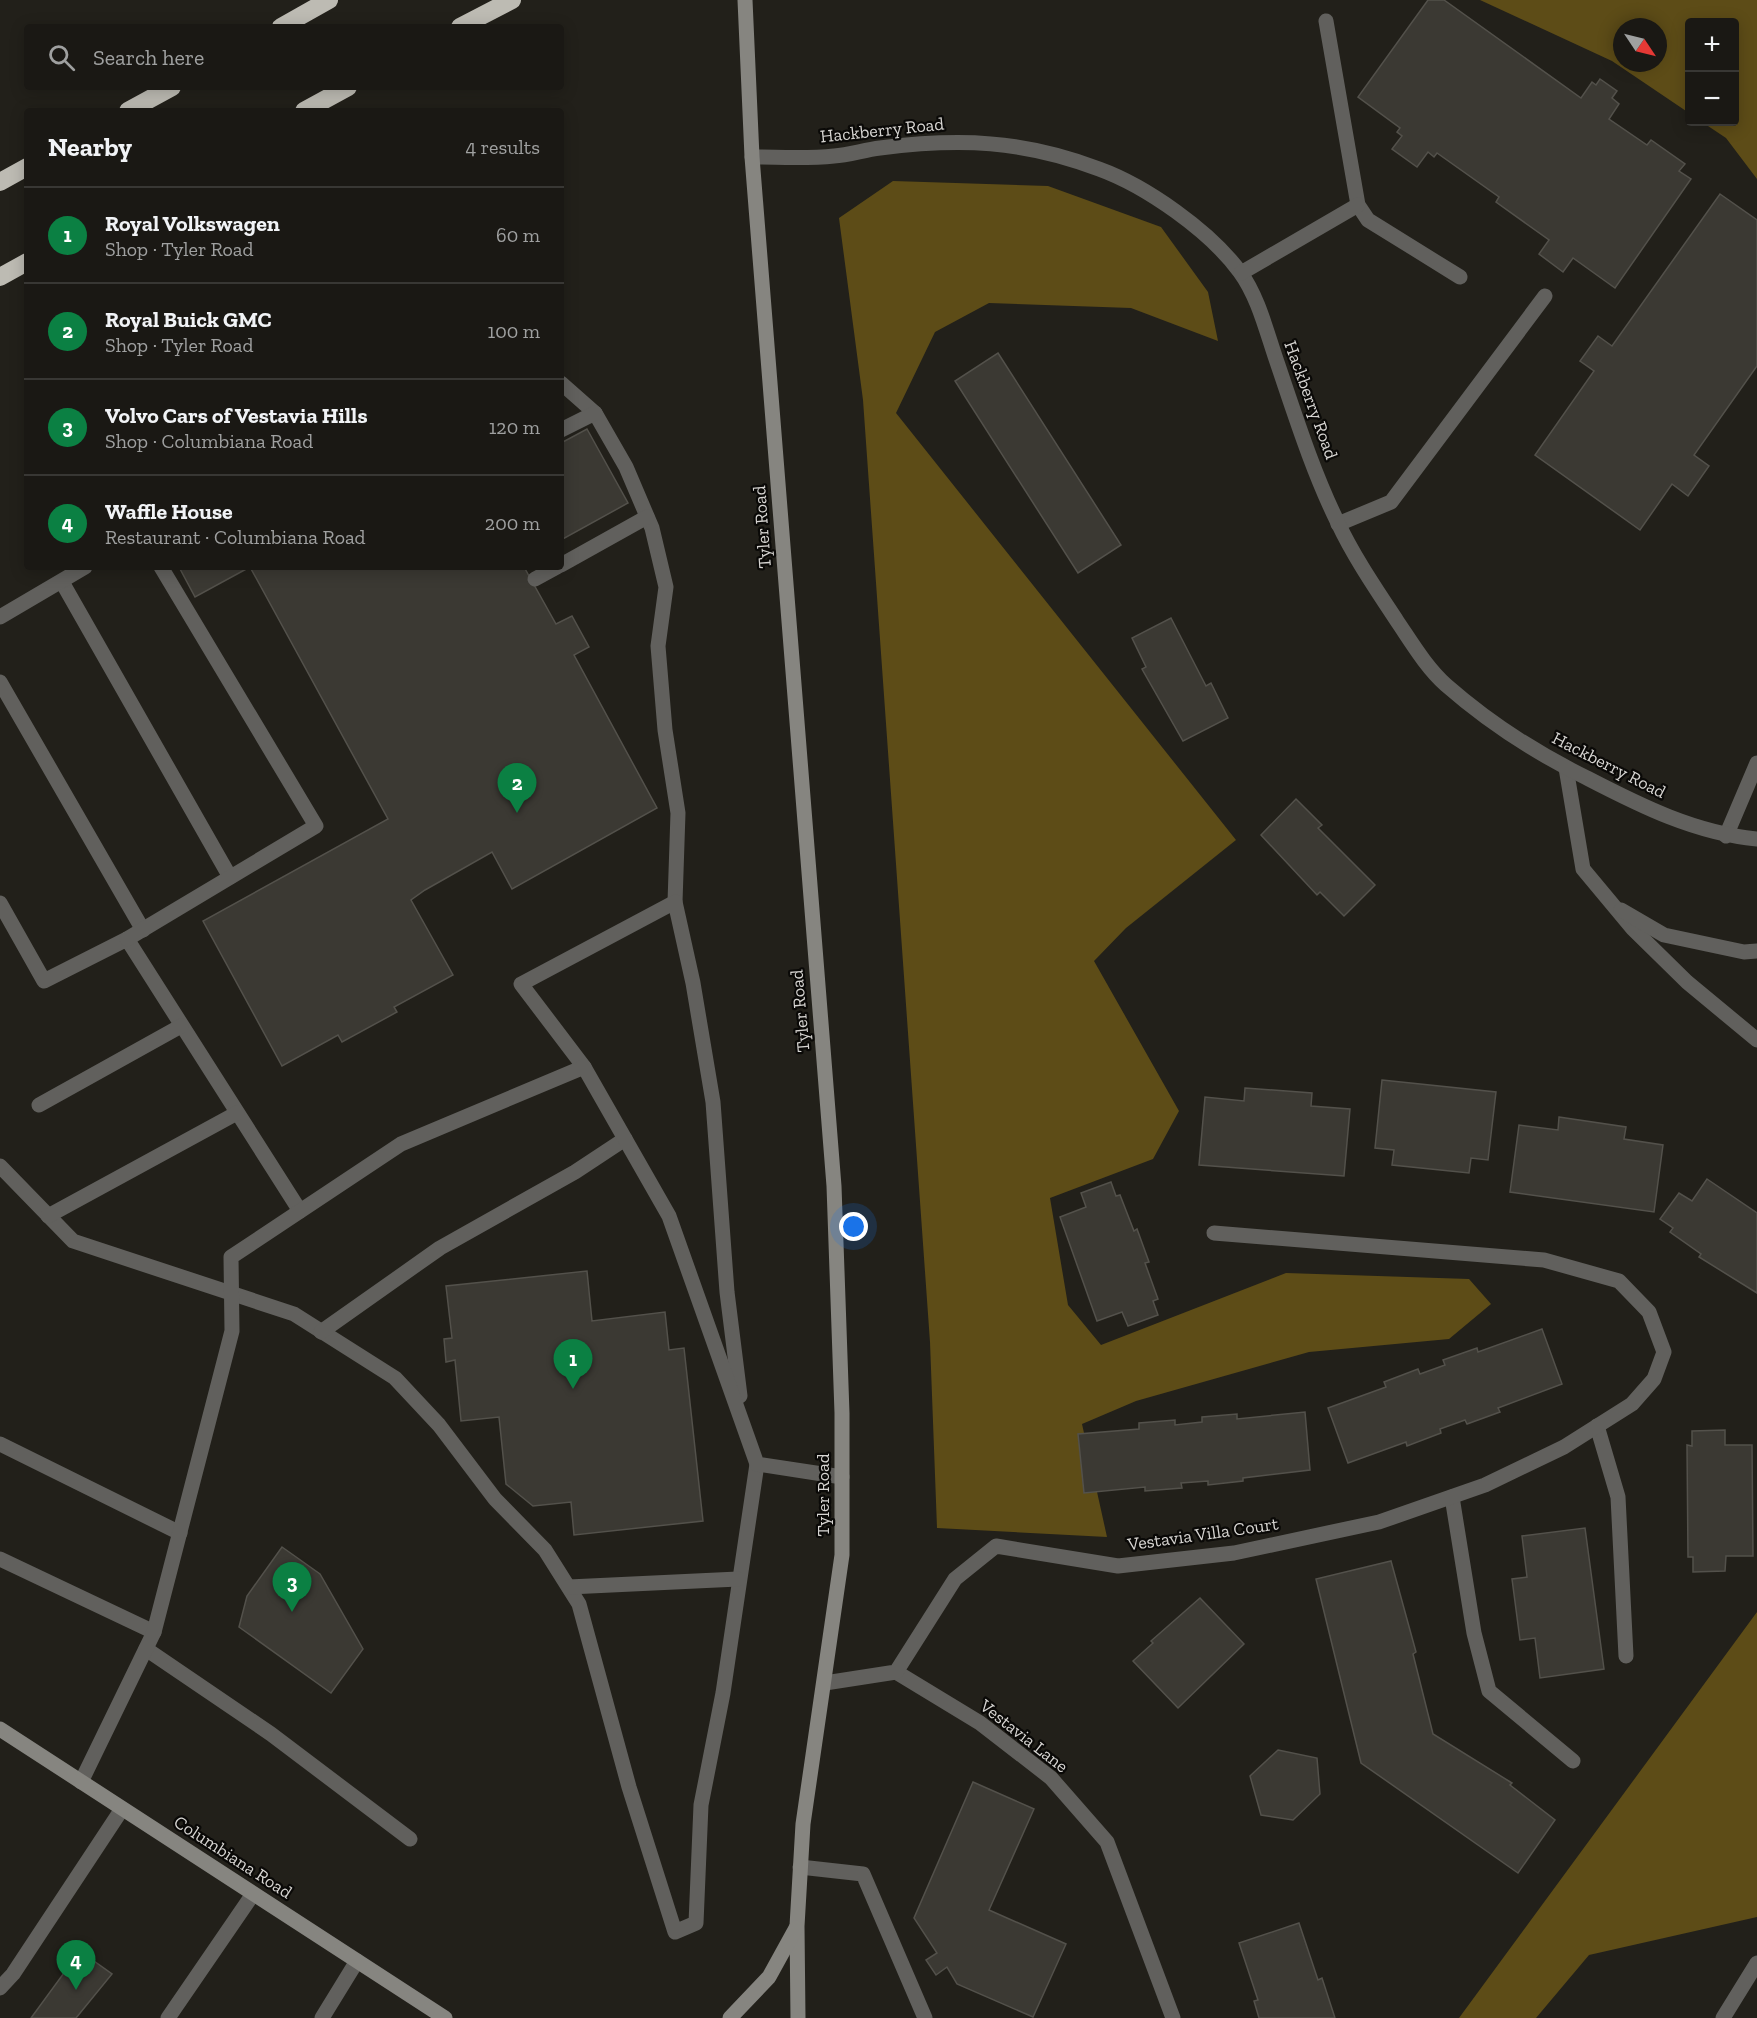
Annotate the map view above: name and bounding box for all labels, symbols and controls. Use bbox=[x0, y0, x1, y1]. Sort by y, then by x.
north arrow bbox=[1613, 18, 1667, 72]
map controls bbox=[1685, 18, 1739, 126]
button: + bbox=[1685, 18, 1739, 72]
search box bbox=[24, 24, 564, 90]
icon: search bbox=[45, 41, 78, 74]
text: Search here bbox=[93, 44, 204, 71]
button: − bbox=[1685, 72, 1739, 126]
street label: Hackberry Road bbox=[819, 113, 945, 147]
text: Nearby bbox=[48, 131, 132, 163]
text: 4 results bbox=[465, 135, 540, 159]
text: Royal Volkswagen bbox=[105, 210, 280, 237]
text: 1 bbox=[63, 223, 72, 247]
text: 60 m bbox=[496, 223, 540, 247]
text: Shop · Tyler Road bbox=[105, 237, 254, 261]
text: Royal Buick GMC bbox=[105, 306, 272, 333]
text: 2 bbox=[62, 319, 73, 343]
text: 100 m bbox=[487, 319, 540, 343]
text: Shop · Tyler Road bbox=[105, 333, 254, 357]
street label: Hackberry Road bbox=[1279, 338, 1343, 462]
text: Volvo Cars of Vestavia Hills bbox=[105, 402, 367, 429]
text: 3 bbox=[62, 415, 73, 439]
text: 120 m bbox=[489, 415, 540, 439]
text: Shop · Columbiana Road bbox=[105, 429, 313, 453]
street label: Tyler Road bbox=[748, 485, 776, 569]
text: Waffle House bbox=[105, 498, 233, 525]
text: 4 bbox=[62, 511, 73, 535]
text: 200 m bbox=[485, 511, 540, 535]
text: Restaurant · Columbiana Road bbox=[105, 525, 366, 549]
street label: Hackberry Road bbox=[1549, 727, 1670, 803]
pin: 2 bbox=[498, 764, 536, 813]
street label: Tyler Road bbox=[785, 969, 815, 1053]
your location bbox=[839, 1212, 868, 1241]
pin: 1 bbox=[554, 1340, 592, 1389]
street label: Tyler Road bbox=[812, 1453, 834, 1537]
street label: Vestavia Villa Court bbox=[1125, 1512, 1280, 1556]
pin: 3 bbox=[272, 1562, 312, 1612]
street label: Vestavia Lane bbox=[975, 1694, 1073, 1777]
street label: Columbiana Road bbox=[170, 1811, 296, 1903]
pin: 4 bbox=[56, 1940, 96, 1990]

